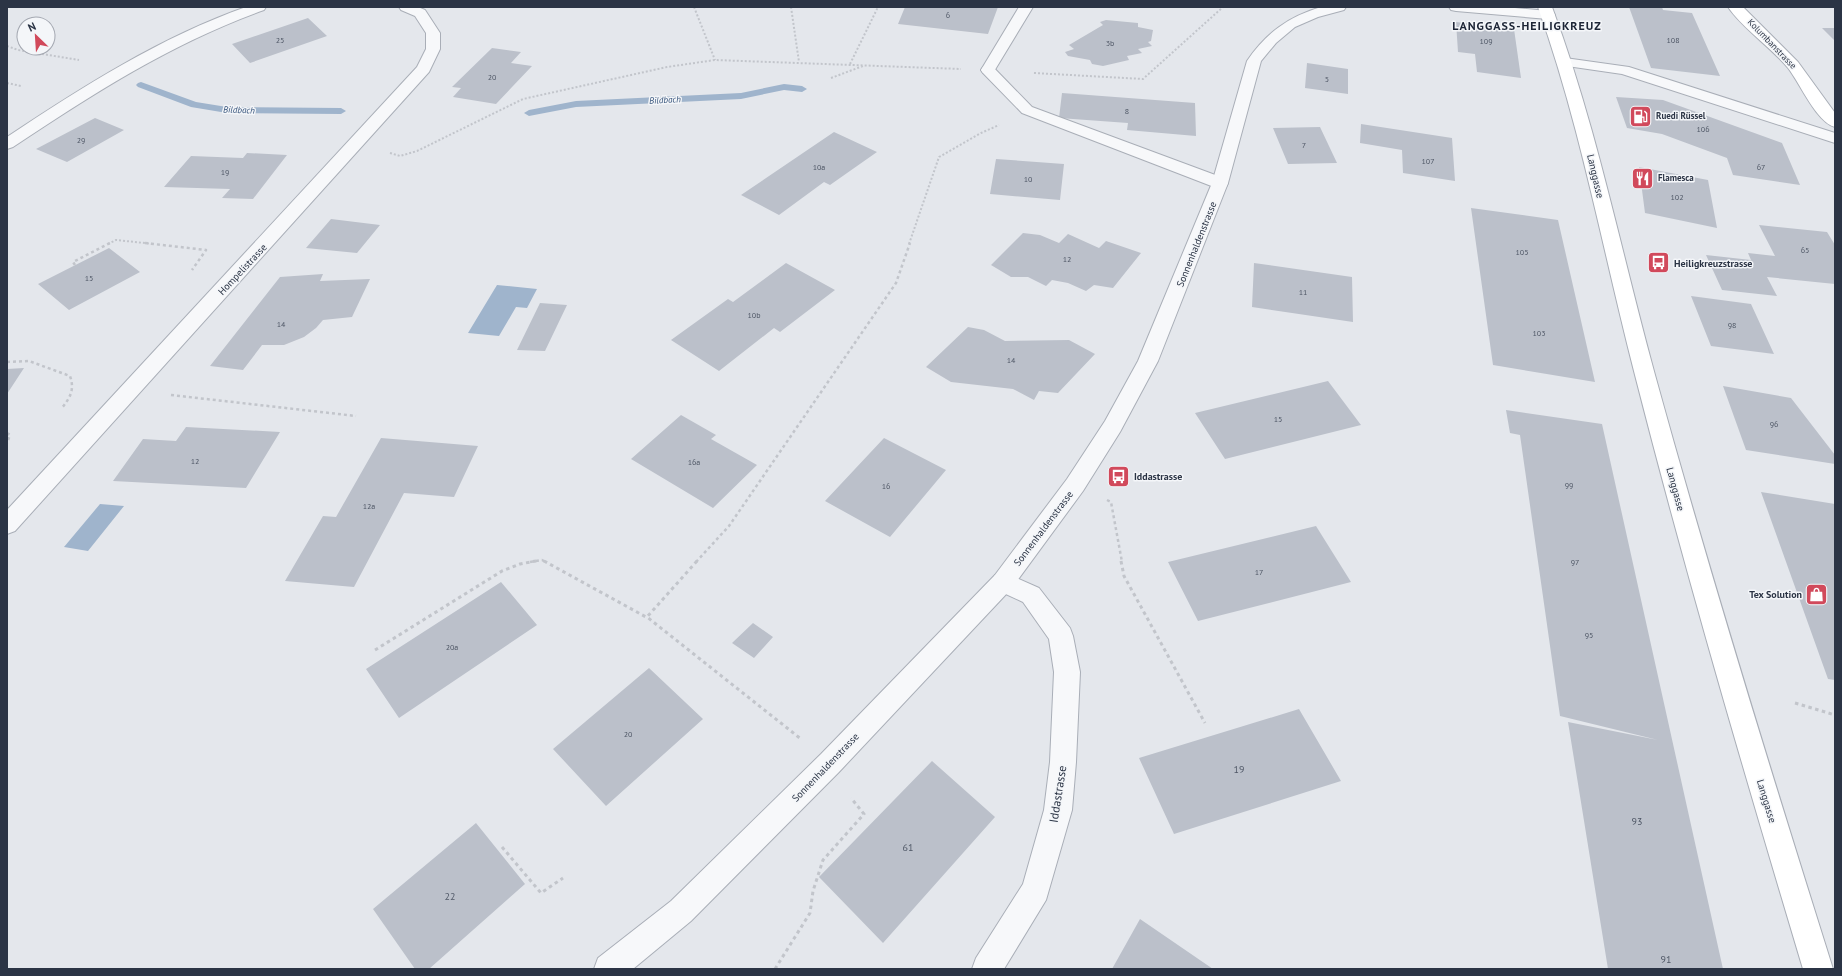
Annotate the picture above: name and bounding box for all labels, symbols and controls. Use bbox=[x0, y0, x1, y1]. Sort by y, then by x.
house number: 6 bbox=[946, 10, 950, 20]
north arrow bbox=[16, 16, 56, 56]
street label: Kolumbanstrasse bbox=[1746, 16, 1799, 71]
district label: LANGGASS-HEILIGKREUZ bbox=[1452, 18, 1602, 33]
text: N bbox=[26, 19, 38, 35]
house number: 25 bbox=[276, 35, 284, 45]
house number: 108 bbox=[1666, 35, 1680, 45]
house number: 109 bbox=[1479, 36, 1493, 46]
house number: 3b bbox=[1106, 38, 1114, 48]
house number: 20 bbox=[488, 72, 497, 82]
house number: 5 bbox=[1325, 74, 1329, 84]
water label: Bildbach bbox=[649, 93, 681, 106]
water label: Bildbach bbox=[223, 103, 255, 116]
fuel station icon: Ruedi Rüssel bbox=[1628, 103, 1654, 129]
house number: 8 bbox=[1125, 106, 1129, 116]
place label: Ruedi Rüssel bbox=[1656, 110, 1706, 121]
house number: 106 bbox=[1696, 124, 1710, 134]
house number: 29 bbox=[77, 135, 85, 145]
house number: 7 bbox=[1302, 140, 1306, 150]
street label: Langgasse bbox=[1584, 153, 1607, 199]
house number: 107 bbox=[1421, 156, 1435, 166]
house number: 10a bbox=[813, 162, 825, 172]
house number: 67 bbox=[1757, 162, 1765, 172]
restaurant icon: Flamesca bbox=[1630, 165, 1656, 191]
house number: 19 bbox=[221, 167, 229, 177]
place label: Flamesca bbox=[1658, 172, 1694, 183]
house number: 10 bbox=[1024, 174, 1033, 184]
house number: 102 bbox=[1670, 192, 1684, 202]
street label: Sonnenhaldenstrasse bbox=[1173, 200, 1220, 289]
street label: Hompelistrasse bbox=[215, 241, 270, 298]
house number: 65 bbox=[1801, 245, 1809, 255]
house number: 105 bbox=[1515, 247, 1529, 257]
bus stop icon: Heiligkreuzstrasse bbox=[1646, 250, 1672, 276]
house number: 12 bbox=[1063, 254, 1071, 264]
place label: Heiligkreuzstrasse bbox=[1674, 257, 1752, 270]
house number: 15 bbox=[85, 273, 93, 283]
house number: 11 bbox=[1299, 287, 1307, 297]
house number: 10b bbox=[747, 310, 761, 320]
house number: 14 bbox=[277, 319, 286, 329]
house number: 98 bbox=[1728, 320, 1736, 330]
house number: 103 bbox=[1532, 328, 1546, 338]
house number: 14 bbox=[1007, 355, 1016, 365]
house number: 15 bbox=[1274, 414, 1282, 424]
house number: 96 bbox=[1770, 419, 1778, 429]
house number: 12 bbox=[191, 456, 199, 466]
house number: 16a bbox=[688, 457, 700, 467]
bus stop icon: Iddastrasse bbox=[1105, 463, 1131, 489]
street label: Langgasse bbox=[1663, 466, 1688, 512]
place label: Iddastrasse bbox=[1134, 470, 1182, 483]
house number: 99 bbox=[1565, 480, 1573, 490]
house number: 16 bbox=[882, 481, 890, 491]
street label: Sonnenhaldenstrasse bbox=[1011, 488, 1076, 569]
house number: 12a bbox=[363, 501, 375, 511]
house number: 97 bbox=[1571, 557, 1579, 567]
house number: 17 bbox=[1255, 567, 1263, 577]
shop icon: Tex Solution bbox=[1804, 581, 1830, 607]
place label: Tex Solution bbox=[1749, 588, 1802, 601]
house number: 95 bbox=[1585, 630, 1593, 640]
house number: 20a bbox=[446, 642, 458, 652]
house number: 20 bbox=[624, 729, 633, 739]
street label: Sonnenhaldenstrasse bbox=[789, 730, 862, 805]
house number: 19 bbox=[1234, 763, 1244, 776]
street label: Iddastrasse bbox=[1046, 764, 1069, 824]
street label: Langgasse bbox=[1754, 778, 1779, 824]
house number: 93 bbox=[1632, 815, 1642, 828]
house number: 61 bbox=[903, 841, 913, 854]
house number: 22 bbox=[445, 890, 455, 903]
house number: 91 bbox=[1661, 953, 1671, 966]

